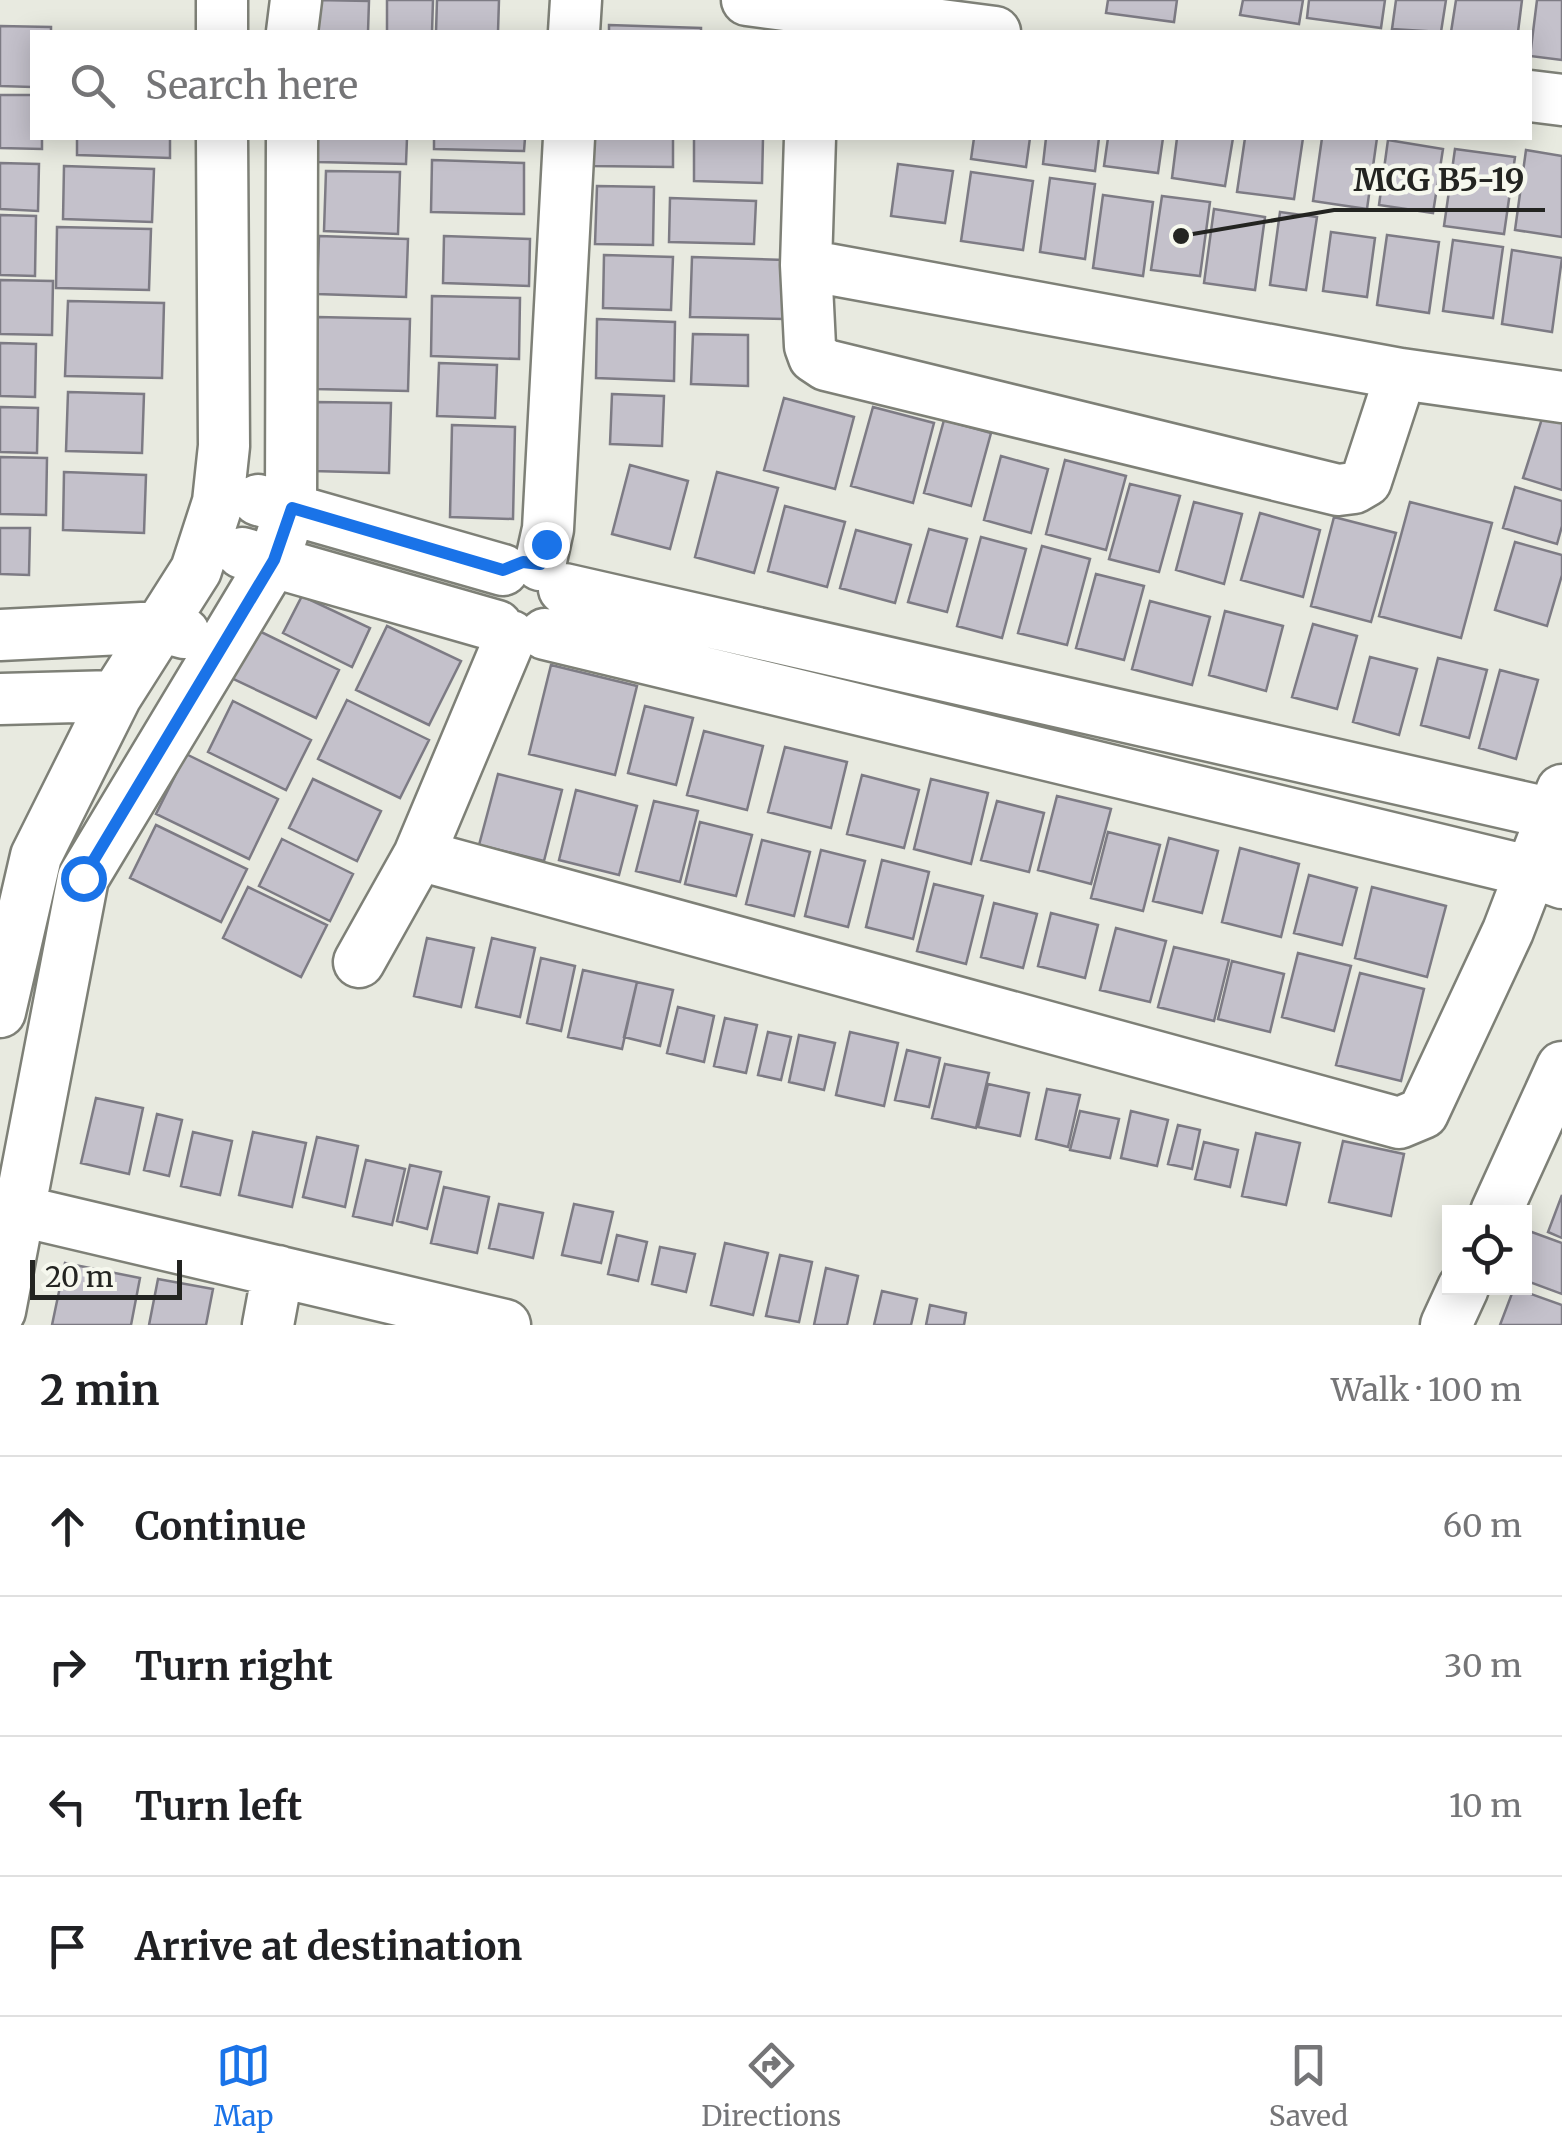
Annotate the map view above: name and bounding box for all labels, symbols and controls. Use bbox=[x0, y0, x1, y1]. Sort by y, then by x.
search box bbox=[30, 30, 1532, 140]
icon: search bbox=[65, 58, 120, 113]
text: Search here bbox=[145, 62, 358, 109]
callout: MCG B5-19 bbox=[1334, 148, 1545, 210]
text: MCG B5-19 bbox=[1353, 160, 1525, 200]
route end bbox=[524, 522, 570, 568]
route start bbox=[61, 856, 107, 902]
map controls bbox=[1442, 1205, 1532, 1295]
button: locate bbox=[1442, 1205, 1532, 1295]
scale bar bbox=[30, 1255, 182, 1300]
text: 20 m bbox=[45, 1259, 114, 1295]
text: 2 min bbox=[40, 1364, 160, 1416]
text: Walk · 100 m bbox=[1331, 1370, 1522, 1410]
icon: ahead bbox=[40, 1499, 95, 1554]
text: Continue bbox=[135, 1503, 306, 1550]
text: 60 m bbox=[1443, 1506, 1522, 1546]
icon: right bbox=[40, 1639, 95, 1694]
text: Turn right bbox=[135, 1643, 333, 1690]
text: 30 m bbox=[1444, 1646, 1522, 1686]
icon: left bbox=[40, 1779, 95, 1834]
text: Turn left bbox=[135, 1783, 302, 1830]
text: 10 m bbox=[1449, 1786, 1522, 1826]
icon: arrive bbox=[40, 1919, 95, 1974]
text: Arrive at destination bbox=[135, 1923, 522, 1970]
tab: Map bbox=[214, 2038, 274, 2134]
tab: Directions bbox=[701, 2038, 841, 2134]
tab: Saved bbox=[1269, 2038, 1348, 2134]

